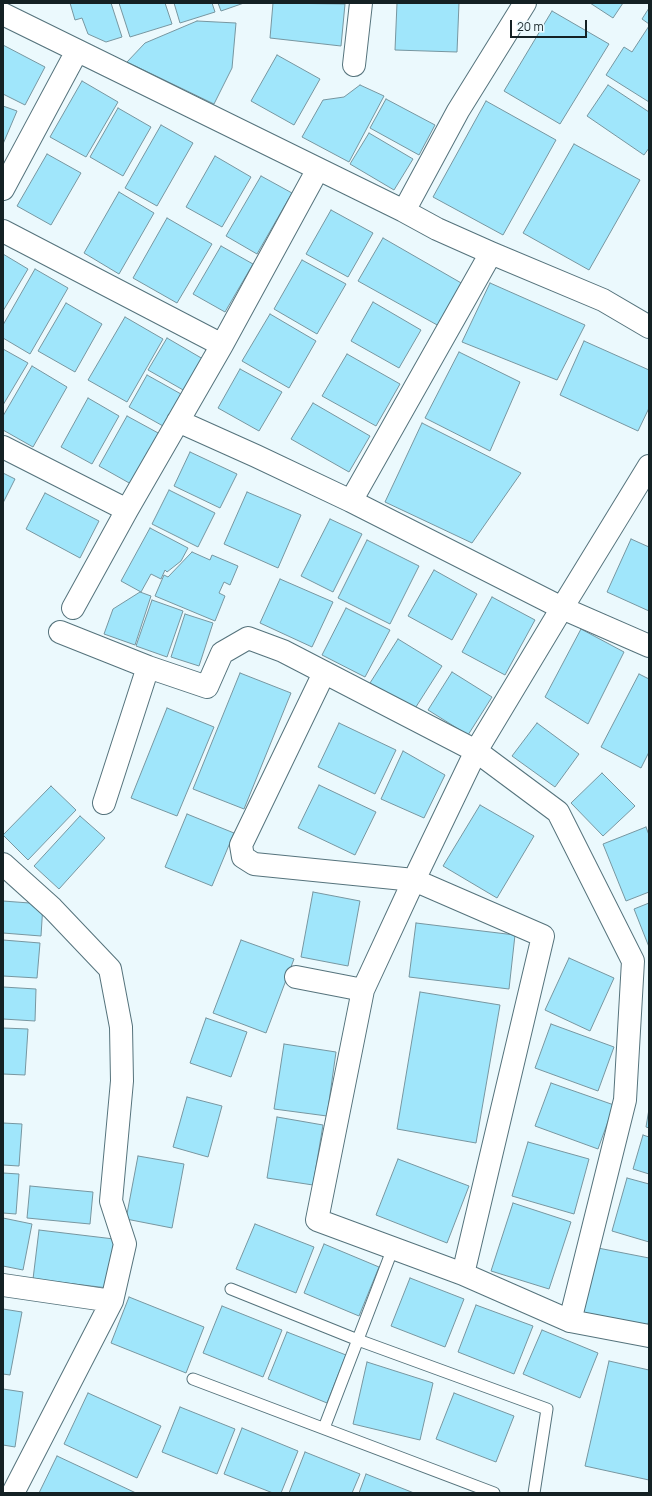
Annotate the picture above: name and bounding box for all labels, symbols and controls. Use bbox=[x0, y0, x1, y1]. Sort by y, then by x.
scale bar bbox=[512, 12, 589, 38]
text: 20 m bbox=[517, 18, 544, 35]

